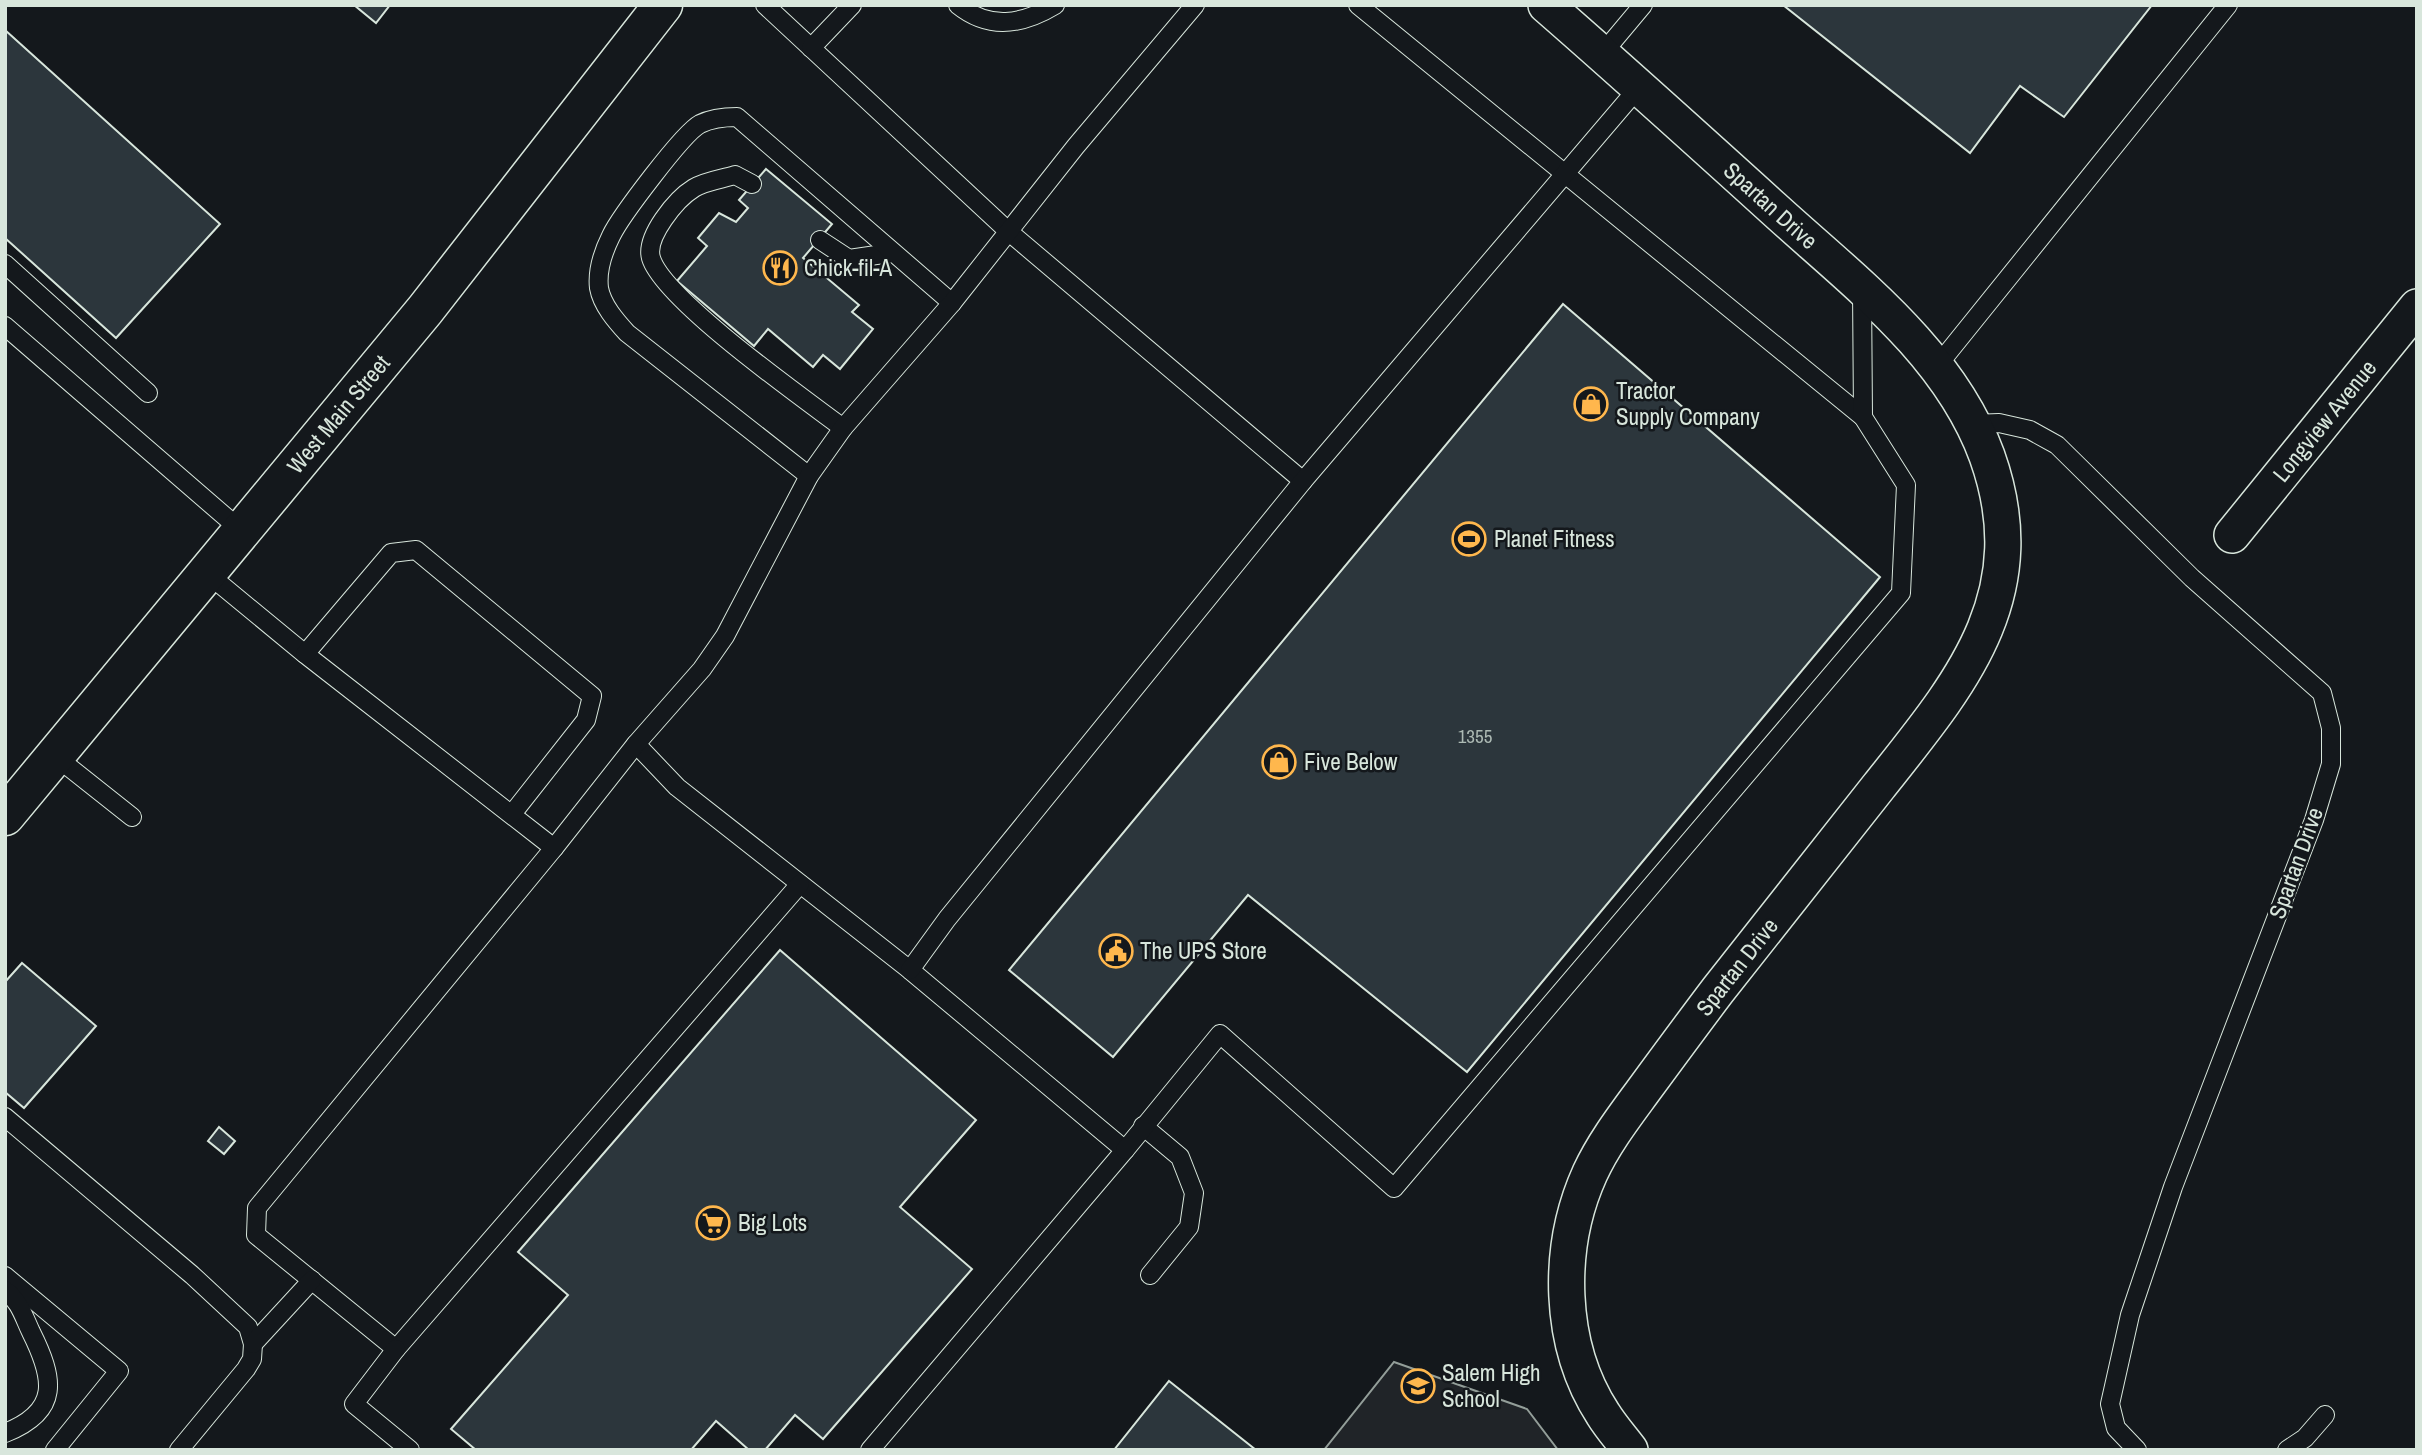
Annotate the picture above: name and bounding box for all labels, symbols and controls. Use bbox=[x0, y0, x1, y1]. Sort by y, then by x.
street label: Spartan Drive bbox=[1717, 155, 1824, 256]
restaurant icon: Chick-fil-A bbox=[761, 249, 799, 287]
place label: Chick-fil-A bbox=[804, 252, 892, 283]
street label: West Main Street bbox=[280, 348, 396, 480]
street label: Longview Avenue bbox=[2265, 353, 2383, 488]
place label: Tractor Supply Company bbox=[1616, 375, 1760, 432]
shop icon: Tractor Supply Company bbox=[1572, 385, 1610, 423]
sports icon: Planet Fitness bbox=[1450, 520, 1488, 558]
place label: Planet Fitness bbox=[1494, 523, 1615, 554]
house number: 1355 bbox=[1458, 723, 1493, 749]
shop icon: Five Below bbox=[1260, 743, 1298, 781]
place label: Five Below bbox=[1304, 746, 1398, 777]
street label: Spartan Drive bbox=[2261, 803, 2330, 923]
street label: Spartan Drive bbox=[1689, 911, 1785, 1022]
public building icon: The UPS Store bbox=[1097, 932, 1135, 970]
place label: The UPS Store bbox=[1140, 935, 1267, 966]
supermarket icon: Big Lots bbox=[694, 1204, 732, 1242]
place label: Big Lots bbox=[738, 1207, 807, 1238]
place label: Salem High School bbox=[1442, 1357, 1541, 1414]
school or university icon: Salem High School bbox=[1399, 1367, 1437, 1405]

